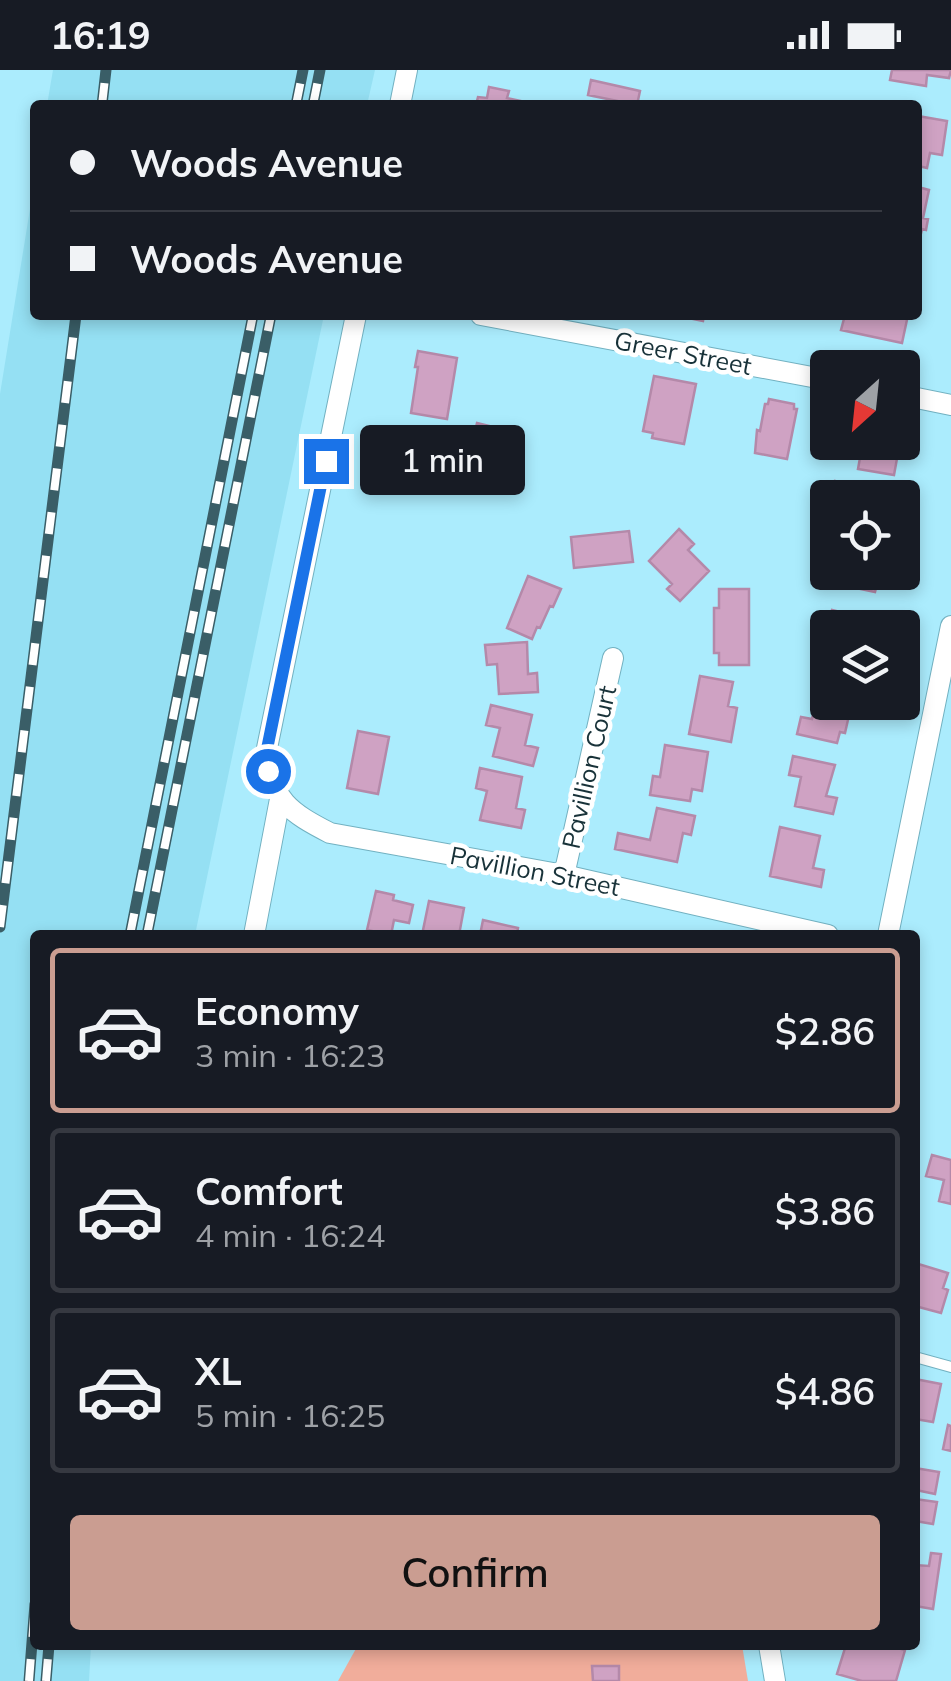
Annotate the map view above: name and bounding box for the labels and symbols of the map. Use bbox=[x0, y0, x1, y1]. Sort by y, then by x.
street label: Greer Street bbox=[612, 324, 755, 381]
north arrow bbox=[810, 350, 920, 460]
callout: 1 min bbox=[361, 426, 526, 496]
route end bbox=[304, 439, 349, 484]
street label: Pavillion Court bbox=[555, 682, 622, 851]
route start bbox=[246, 749, 291, 794]
street label: Pavillion Street bbox=[448, 839, 623, 902]

